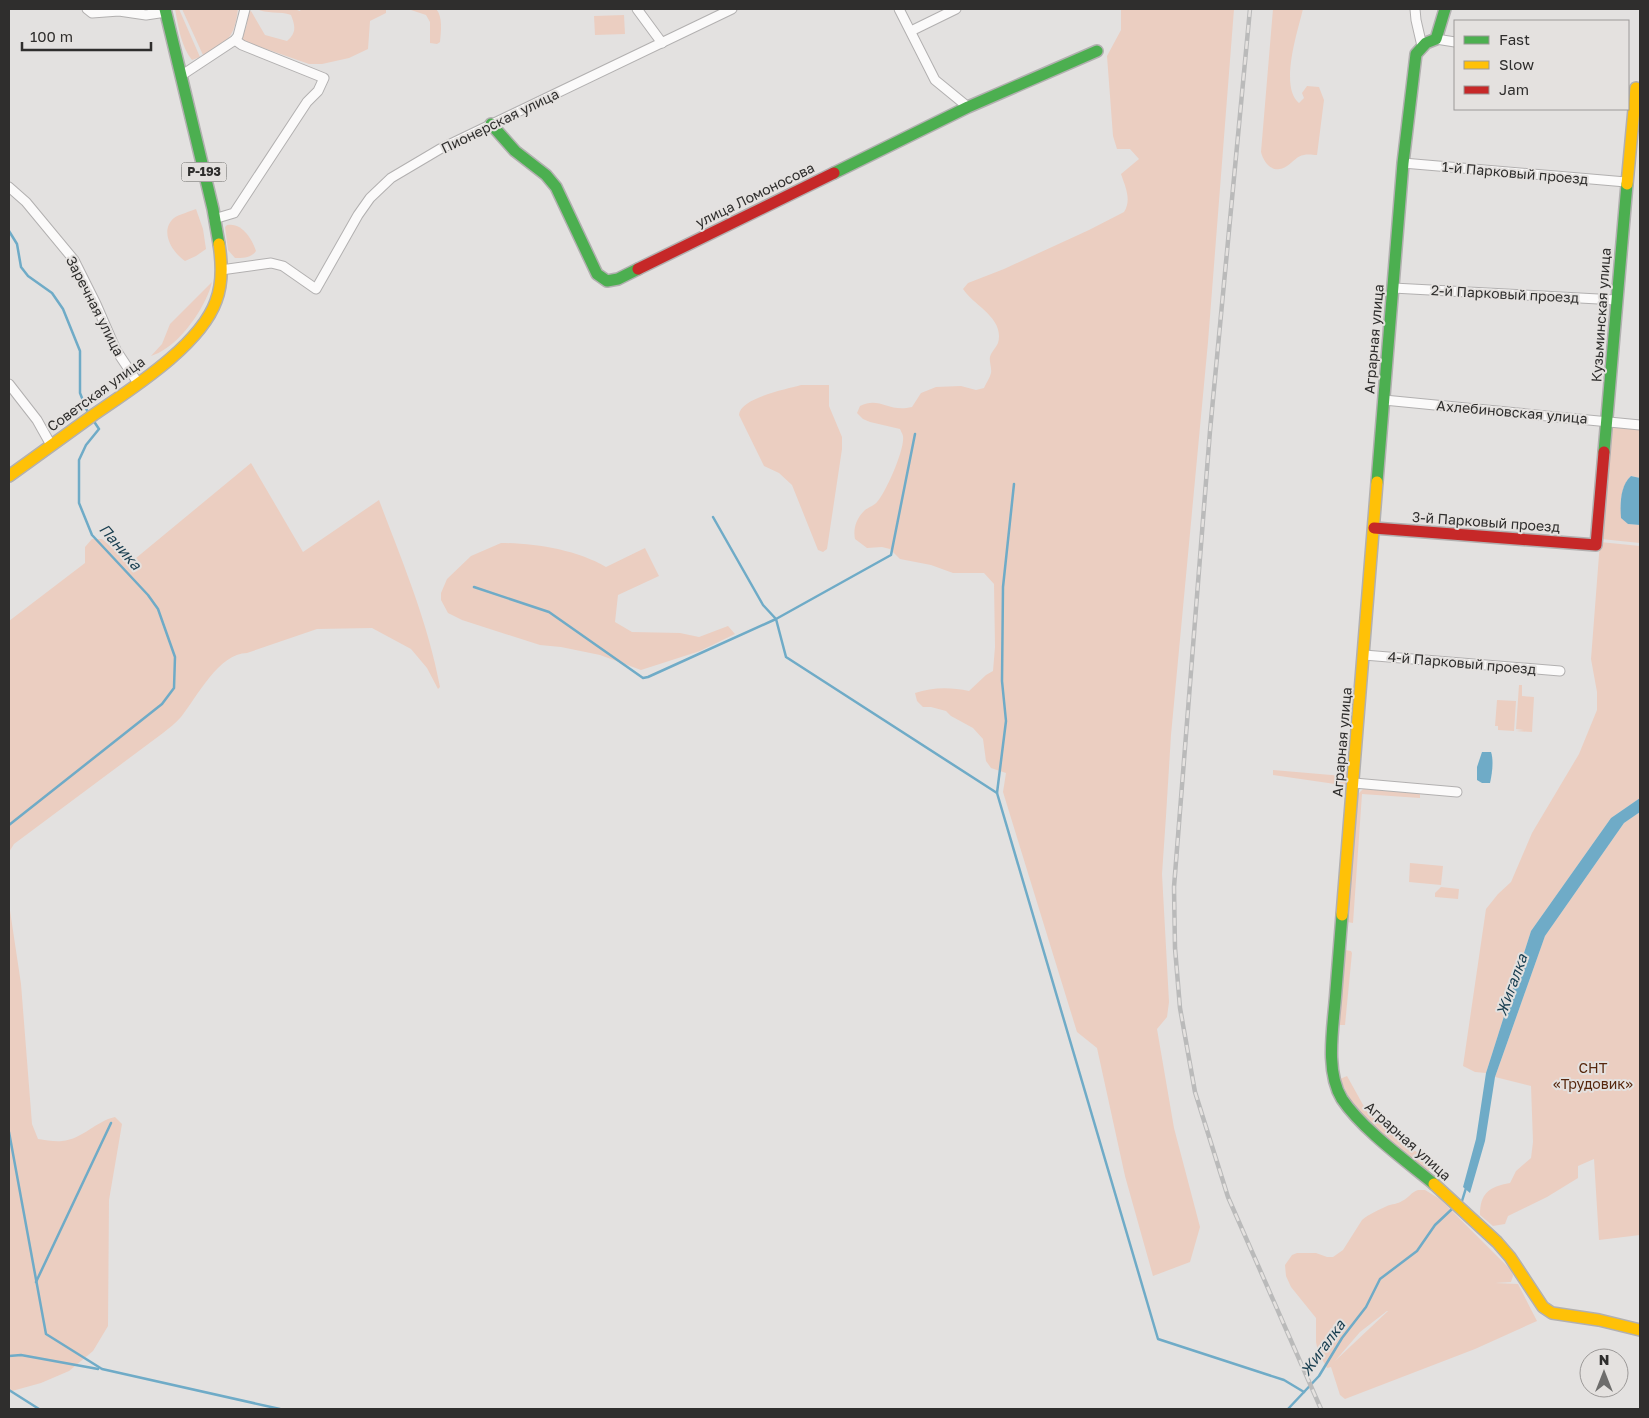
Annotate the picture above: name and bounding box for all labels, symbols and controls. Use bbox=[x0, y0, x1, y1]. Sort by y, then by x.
scale bar bbox=[22, 20, 151, 52]
legend bbox=[1454, 20, 1629, 110]
text: 100 m bbox=[30, 27, 73, 45]
text: Fast bbox=[1499, 30, 1530, 48]
text: Slow bbox=[1499, 55, 1534, 73]
text: Jam bbox=[1499, 80, 1529, 98]
street label: Пионерская улица bbox=[438, 85, 561, 156]
street label: улица Ломоносова bbox=[693, 158, 817, 231]
street label: 1-й Парковый проезд bbox=[1441, 158, 1589, 187]
road number: Р-193 bbox=[182, 162, 226, 182]
street label: Кузьминская улица bbox=[1587, 247, 1614, 383]
street label: Заречная улица bbox=[63, 253, 128, 359]
street label: 2-й Парковый проезд bbox=[1431, 281, 1580, 306]
street label: Аграрная улица bbox=[1360, 283, 1387, 394]
street label: Советская улица bbox=[44, 352, 148, 435]
street label: Ахлебиновская улица bbox=[1436, 396, 1588, 427]
street label: 3-й Парковый проезд bbox=[1411, 508, 1561, 535]
water label: Паника bbox=[96, 520, 146, 573]
street label: 4-й Парковый проезд bbox=[1387, 648, 1537, 677]
street label: Аграрная улица bbox=[1328, 686, 1355, 797]
water label: Жигалка bbox=[1492, 951, 1531, 1018]
park label: СНТ «Трудовик» bbox=[1553, 1059, 1633, 1092]
street label: Аграрная улица bbox=[1362, 1098, 1455, 1184]
water label: Жигалка bbox=[1296, 1316, 1349, 1379]
north arrow bbox=[1579, 1348, 1629, 1398]
text: N bbox=[1599, 1351, 1609, 1368]

